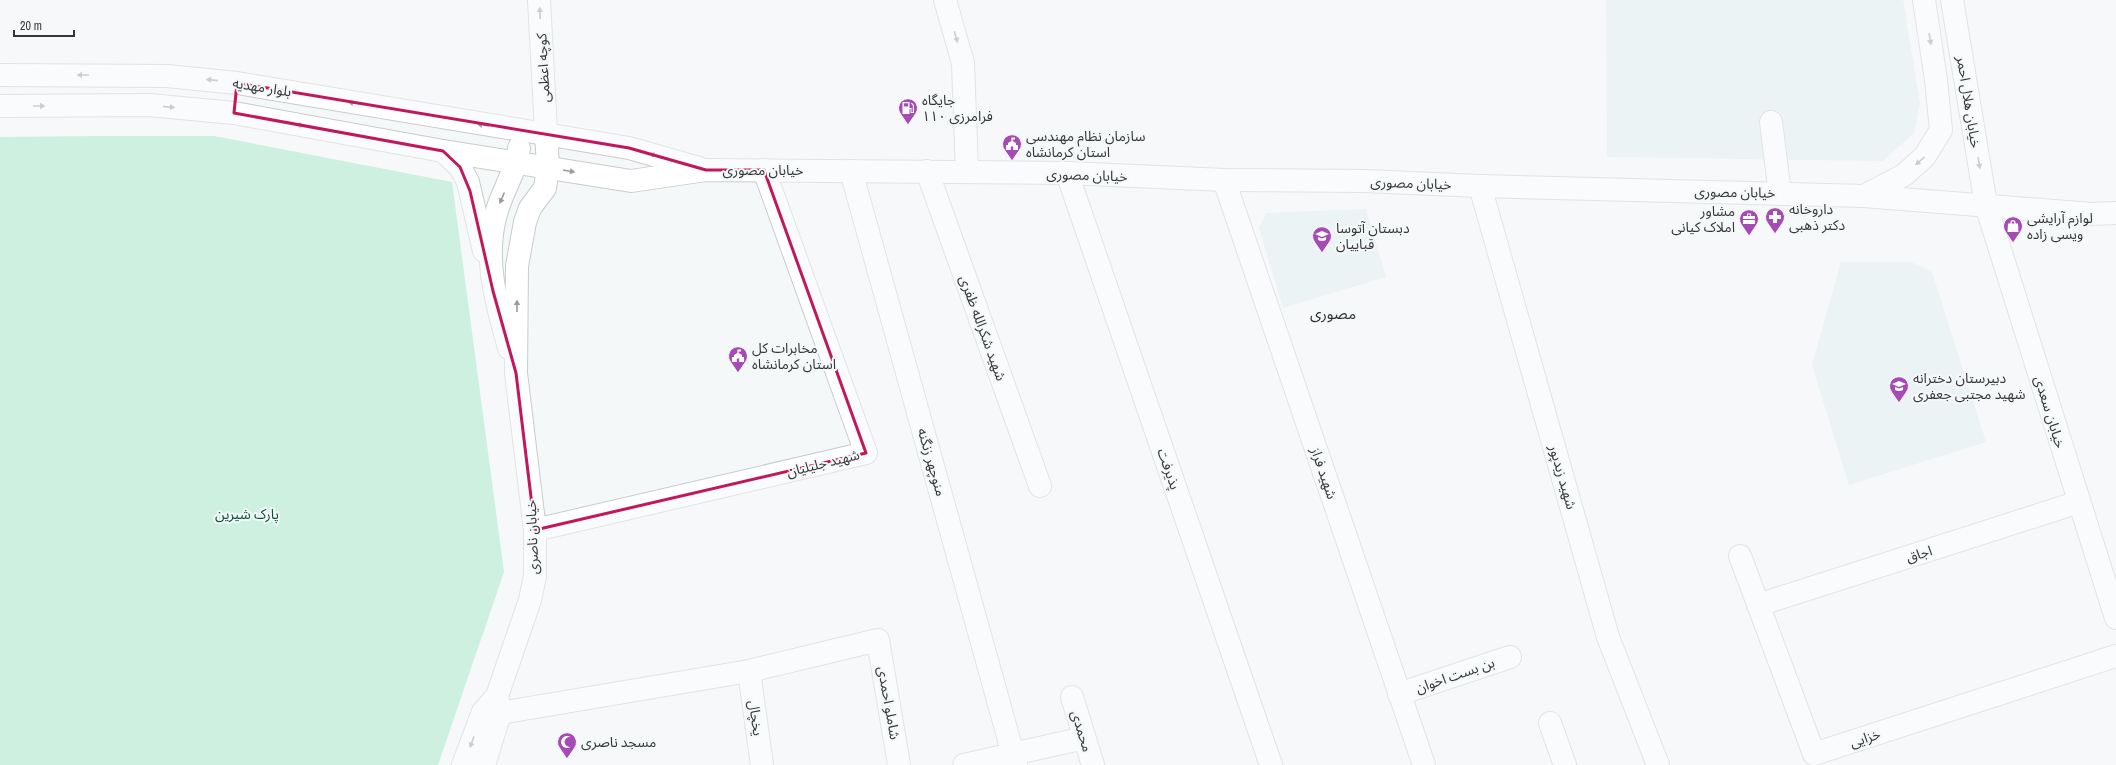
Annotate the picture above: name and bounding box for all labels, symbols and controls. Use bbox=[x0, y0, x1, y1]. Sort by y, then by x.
one-way arrow bbox=[537, 7, 544, 19]
scale bar bbox=[14, 12, 74, 38]
text: 20 m bbox=[20, 18, 42, 34]
one-way arrow bbox=[953, 32, 959, 44]
one-way arrow bbox=[1927, 32, 1933, 45]
street label: کوچه اعظمی bbox=[532, 33, 555, 103]
street label: خیابان هلال احمر bbox=[1953, 54, 1985, 149]
one-way arrow bbox=[76, 72, 89, 78]
street label: بلوار مهدیه bbox=[231, 73, 293, 101]
one-way arrow bbox=[206, 77, 218, 83]
place label: جایگاه فرامرزی ۱۱۰ bbox=[922, 91, 993, 125]
fuel station icon: جایگاه فرامرزی ۱۱۰ bbox=[897, 97, 919, 125]
one-way arrow bbox=[348, 100, 361, 106]
one-way arrow bbox=[33, 103, 46, 109]
one-way arrow bbox=[163, 104, 175, 110]
one-way arrow bbox=[477, 121, 489, 127]
one-way arrow bbox=[291, 122, 304, 128]
place label: سازمان نظام مهندسی استان کرمانشاه bbox=[1026, 127, 1146, 161]
public building icon: سازمان نظام مهندسی استان کرمانشاه bbox=[1001, 133, 1023, 161]
one-way arrow bbox=[648, 152, 661, 158]
one-way arrow bbox=[1915, 156, 1924, 165]
one-way arrow bbox=[1976, 157, 1982, 169]
street label: خیابان مصوری bbox=[722, 161, 804, 179]
street label: خیابان مصوری bbox=[1046, 165, 1128, 185]
one-way arrow bbox=[563, 168, 576, 174]
street label: خیابان مصوری bbox=[1370, 173, 1452, 193]
street label: خیابان مصوری bbox=[1694, 182, 1776, 202]
one-way arrow bbox=[498, 192, 504, 204]
place label: داروخانه دکتر ذهبی bbox=[1789, 200, 1846, 234]
place label: مشاور املاک کیانی bbox=[1671, 202, 1735, 236]
pharmacy icon: داروخانه دکتر ذهبی bbox=[1764, 206, 1786, 234]
office icon: مشاور املاک کیانی bbox=[1738, 208, 1760, 236]
place label: لوازم آرایشی ویسی زاده bbox=[2027, 209, 2093, 243]
shop icon: لوازم آرایشی ویسی زاده bbox=[2002, 215, 2024, 243]
place label: دبستان آتوسا قباییان bbox=[1336, 219, 1410, 253]
school or university icon: دبستان آتوسا قباییان bbox=[1311, 225, 1333, 253]
street label: شهید شکرالله ظفری bbox=[956, 273, 1010, 383]
one-way arrow bbox=[514, 299, 520, 312]
district label: مصوری bbox=[1310, 303, 1356, 324]
place label: مخابرات کل استان کرمانشاه bbox=[752, 339, 836, 373]
public building icon: مخابرات کل استان کرمانشاه bbox=[727, 345, 749, 373]
place label: دبیرستان دخترانه شهید مجتبی جعفری bbox=[1913, 369, 2025, 403]
street label: خیابان سعدی bbox=[2030, 374, 2070, 450]
school or university icon: دبیرستان دخترانه شهید مجتبی جعفری bbox=[1888, 375, 1910, 403]
street label: منوچهر زنگنه bbox=[913, 426, 950, 498]
street label: شهید زیدپور bbox=[1544, 442, 1581, 512]
street label: شهید فراز bbox=[1306, 444, 1341, 501]
street label: شهید جلیلیان bbox=[785, 445, 861, 481]
street label: پذیرفت bbox=[1153, 446, 1184, 492]
street label: خیابان ناصری bbox=[522, 499, 542, 575]
park label: پارک شیرین bbox=[215, 505, 279, 524]
street label: اجاق bbox=[1904, 541, 1934, 567]
street label: بن بست اخوان bbox=[1413, 653, 1497, 697]
street label: شاملو احمدی bbox=[874, 665, 904, 741]
street label: یخچال bbox=[744, 699, 767, 737]
street label: محمدی bbox=[1067, 708, 1097, 754]
street label: خزایی bbox=[1847, 725, 1883, 751]
mosque icon: مسجد ناصری bbox=[556, 731, 578, 759]
place label: مسجد ناصری bbox=[581, 733, 656, 751]
one-way arrow bbox=[468, 736, 474, 748]

